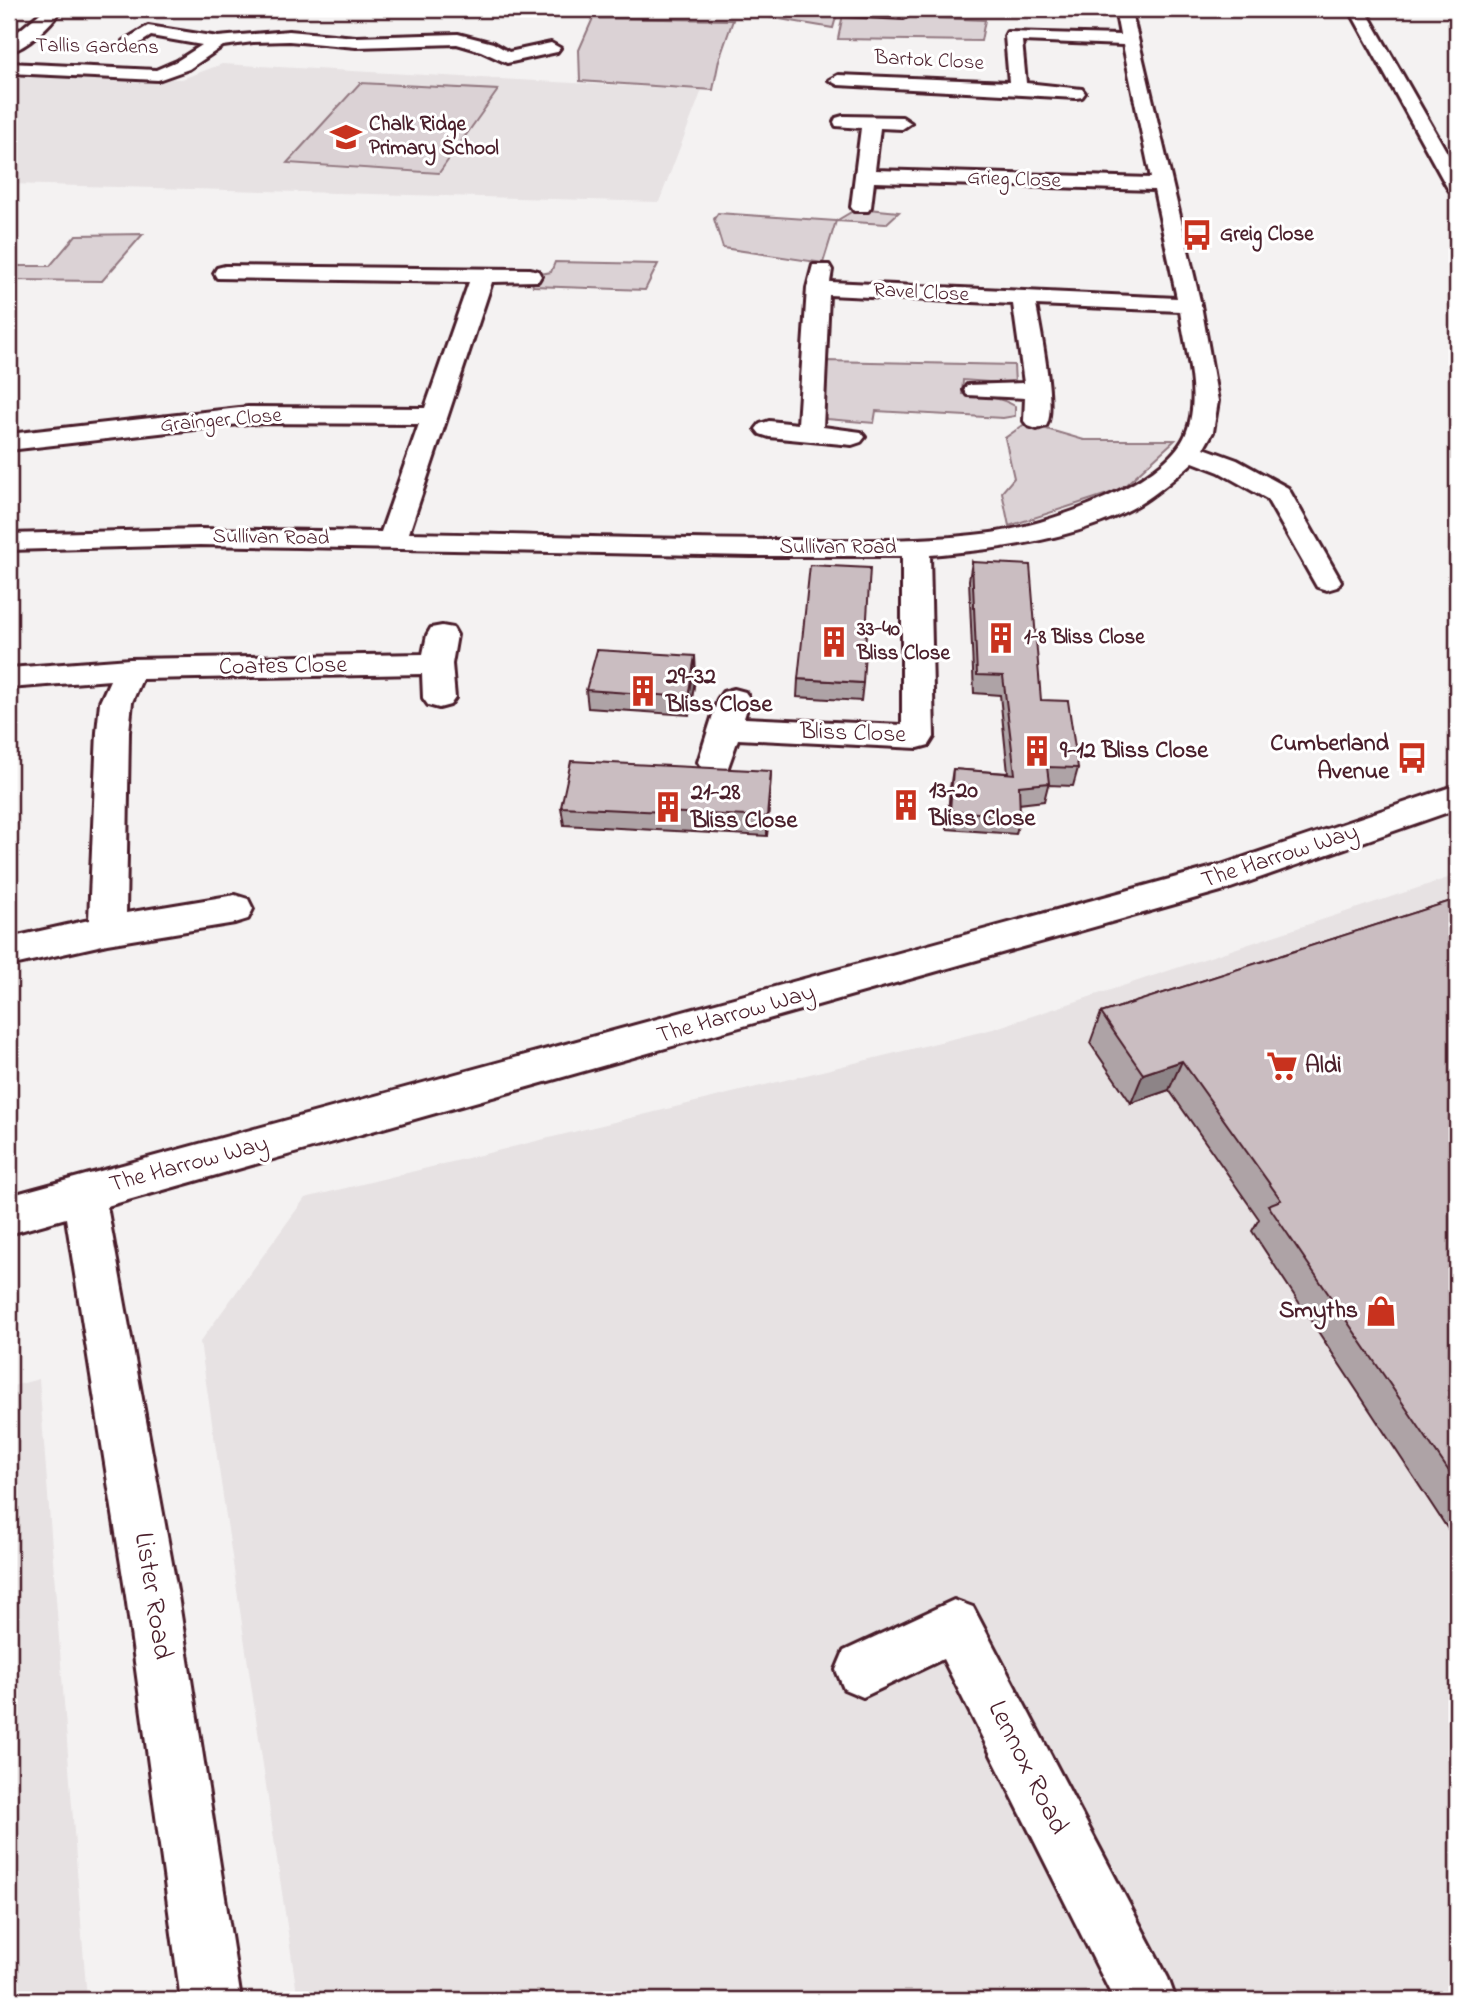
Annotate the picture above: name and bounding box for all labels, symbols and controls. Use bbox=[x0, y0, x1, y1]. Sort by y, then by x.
street label: Tallis Gardens bbox=[35, 31, 159, 63]
street label: Bartok Close bbox=[872, 43, 985, 79]
place label: Chalk Ridge Primary School bbox=[369, 110, 499, 166]
school or university icon: Chalk Ridge Primary School bbox=[329, 120, 363, 154]
street label: Grieg Close bbox=[967, 163, 1062, 199]
bus stop icon: Greig Close bbox=[1180, 218, 1214, 252]
place label: Greig Close bbox=[1220, 220, 1314, 252]
street label: Ravel Close bbox=[872, 276, 970, 311]
street label: Grainger Close bbox=[159, 401, 284, 443]
street label: Sullivan Road bbox=[212, 522, 330, 554]
street label: Sullivan Road bbox=[780, 533, 897, 563]
place label: 33-40 Bliss Close bbox=[856, 615, 950, 669]
building icon: 1-8 Bliss Close bbox=[984, 621, 1018, 655]
place label: 1-8 Bliss Close bbox=[1024, 623, 1145, 653]
building icon: 33-40 Bliss Close bbox=[817, 625, 851, 659]
street label: Coates Close bbox=[219, 648, 348, 686]
place label: 29-32 Bliss Close bbox=[665, 660, 773, 723]
building icon: 29-32 Bliss Close bbox=[626, 674, 660, 708]
street label: Bliss Close bbox=[798, 715, 907, 753]
place label: Cumberland Avenue bbox=[1270, 727, 1390, 790]
building icon: 9-12 Bliss Close bbox=[1020, 734, 1054, 768]
place label: 9-12 Bliss Close bbox=[1059, 734, 1209, 769]
bus stop icon: Cumberland Avenue bbox=[1395, 741, 1429, 775]
place label: 13-20 Bliss Close bbox=[928, 774, 1036, 837]
place label: 21-28 Bliss Close bbox=[690, 776, 798, 839]
building icon: 13-20 Bliss Close bbox=[889, 788, 923, 822]
building icon: 21-28 Bliss Close bbox=[651, 790, 685, 824]
street label: The Harrow Way bbox=[1197, 815, 1363, 900]
street label: The Harrow Way bbox=[653, 976, 819, 1055]
supermarket icon: Aldi bbox=[1265, 1049, 1299, 1083]
place label: Aldi bbox=[1305, 1049, 1342, 1084]
street label: The Harrow Way bbox=[106, 1127, 272, 1204]
place label: Smyths bbox=[1279, 1294, 1358, 1330]
shop icon: Smyths bbox=[1364, 1294, 1398, 1328]
street label: Lister Road bbox=[122, 1529, 182, 1663]
street label: Lennox Road bbox=[976, 1694, 1078, 1842]

